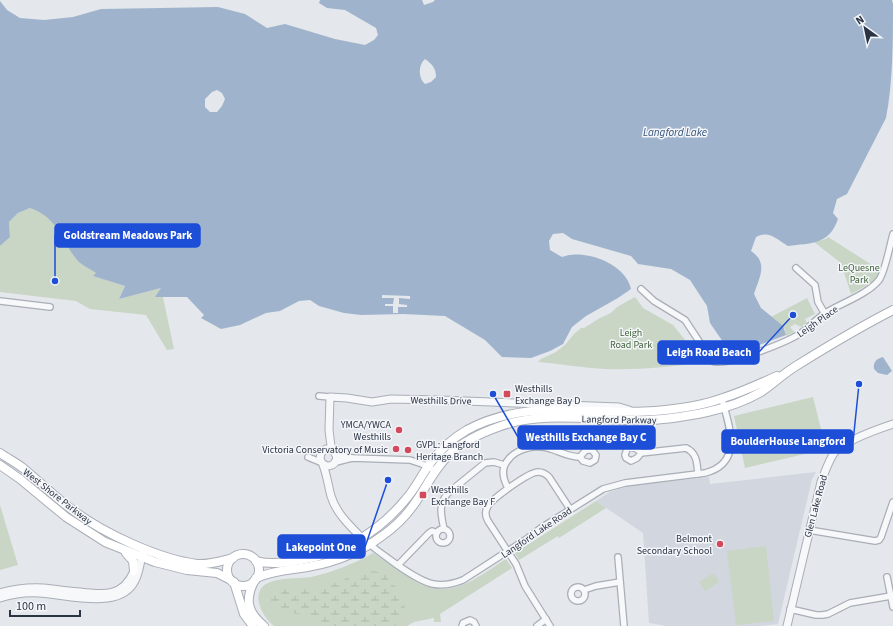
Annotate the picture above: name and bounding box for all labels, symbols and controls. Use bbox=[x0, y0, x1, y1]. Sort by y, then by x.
north arrow bbox=[845, 8, 885, 48]
text: N bbox=[853, 12, 867, 28]
water label: Langford Lake bbox=[643, 125, 707, 140]
callout: Goldstream Meadows Park bbox=[55, 224, 200, 247]
text: Goldstream Meadows Park bbox=[64, 228, 192, 243]
park label: LeQuesne Park bbox=[838, 261, 880, 287]
street label: Leigh Place bbox=[794, 303, 841, 341]
park label: Leigh Road Park bbox=[610, 326, 652, 352]
callout: Leigh Road Beach bbox=[658, 341, 759, 364]
text: Leigh Road Beach bbox=[666, 345, 752, 360]
place label: Westhills Exchange Bay D bbox=[515, 382, 580, 408]
marker: Westhills Exchange Bay D bbox=[502, 389, 512, 399]
street label: Westhills Drive bbox=[410, 393, 472, 409]
street label: Langford Parkway bbox=[581, 412, 657, 428]
place label: YMCA/YWCA Westhills bbox=[340, 418, 392, 444]
marker: YMCA/YWCA Westhills bbox=[394, 425, 404, 435]
callout: Westhills Exchange Bay C bbox=[518, 426, 655, 449]
text: Westhills Exchange Bay C bbox=[526, 430, 647, 445]
callout: BoulderHouse Langford bbox=[722, 430, 853, 453]
text: BoulderHouse Langford bbox=[730, 434, 846, 449]
place label: GVPL: Langford Heritage Branch bbox=[416, 438, 483, 464]
place label: Victoria Conservatory of Music bbox=[262, 443, 388, 457]
marker: Victoria Conservatory of Music bbox=[391, 444, 401, 454]
marker: GVPL: Langford Heritage Branch bbox=[403, 445, 413, 455]
street label: West Shore Parkway bbox=[20, 465, 95, 528]
street label: Glen Lake Road bbox=[801, 473, 831, 539]
place label: Westhills Exchange Bay F bbox=[431, 483, 495, 509]
marker: Westhills Exchange Bay F bbox=[418, 490, 428, 500]
street label: Langford Lake Road bbox=[498, 504, 575, 562]
place label: Belmont Secondary School bbox=[637, 532, 713, 558]
callout: Lakepoint One bbox=[278, 535, 365, 558]
marker: Belmont Secondary School bbox=[715, 539, 725, 549]
text: Lakepoint One bbox=[286, 540, 357, 555]
scale bar bbox=[10, 592, 80, 618]
text: 100 m bbox=[16, 598, 46, 615]

